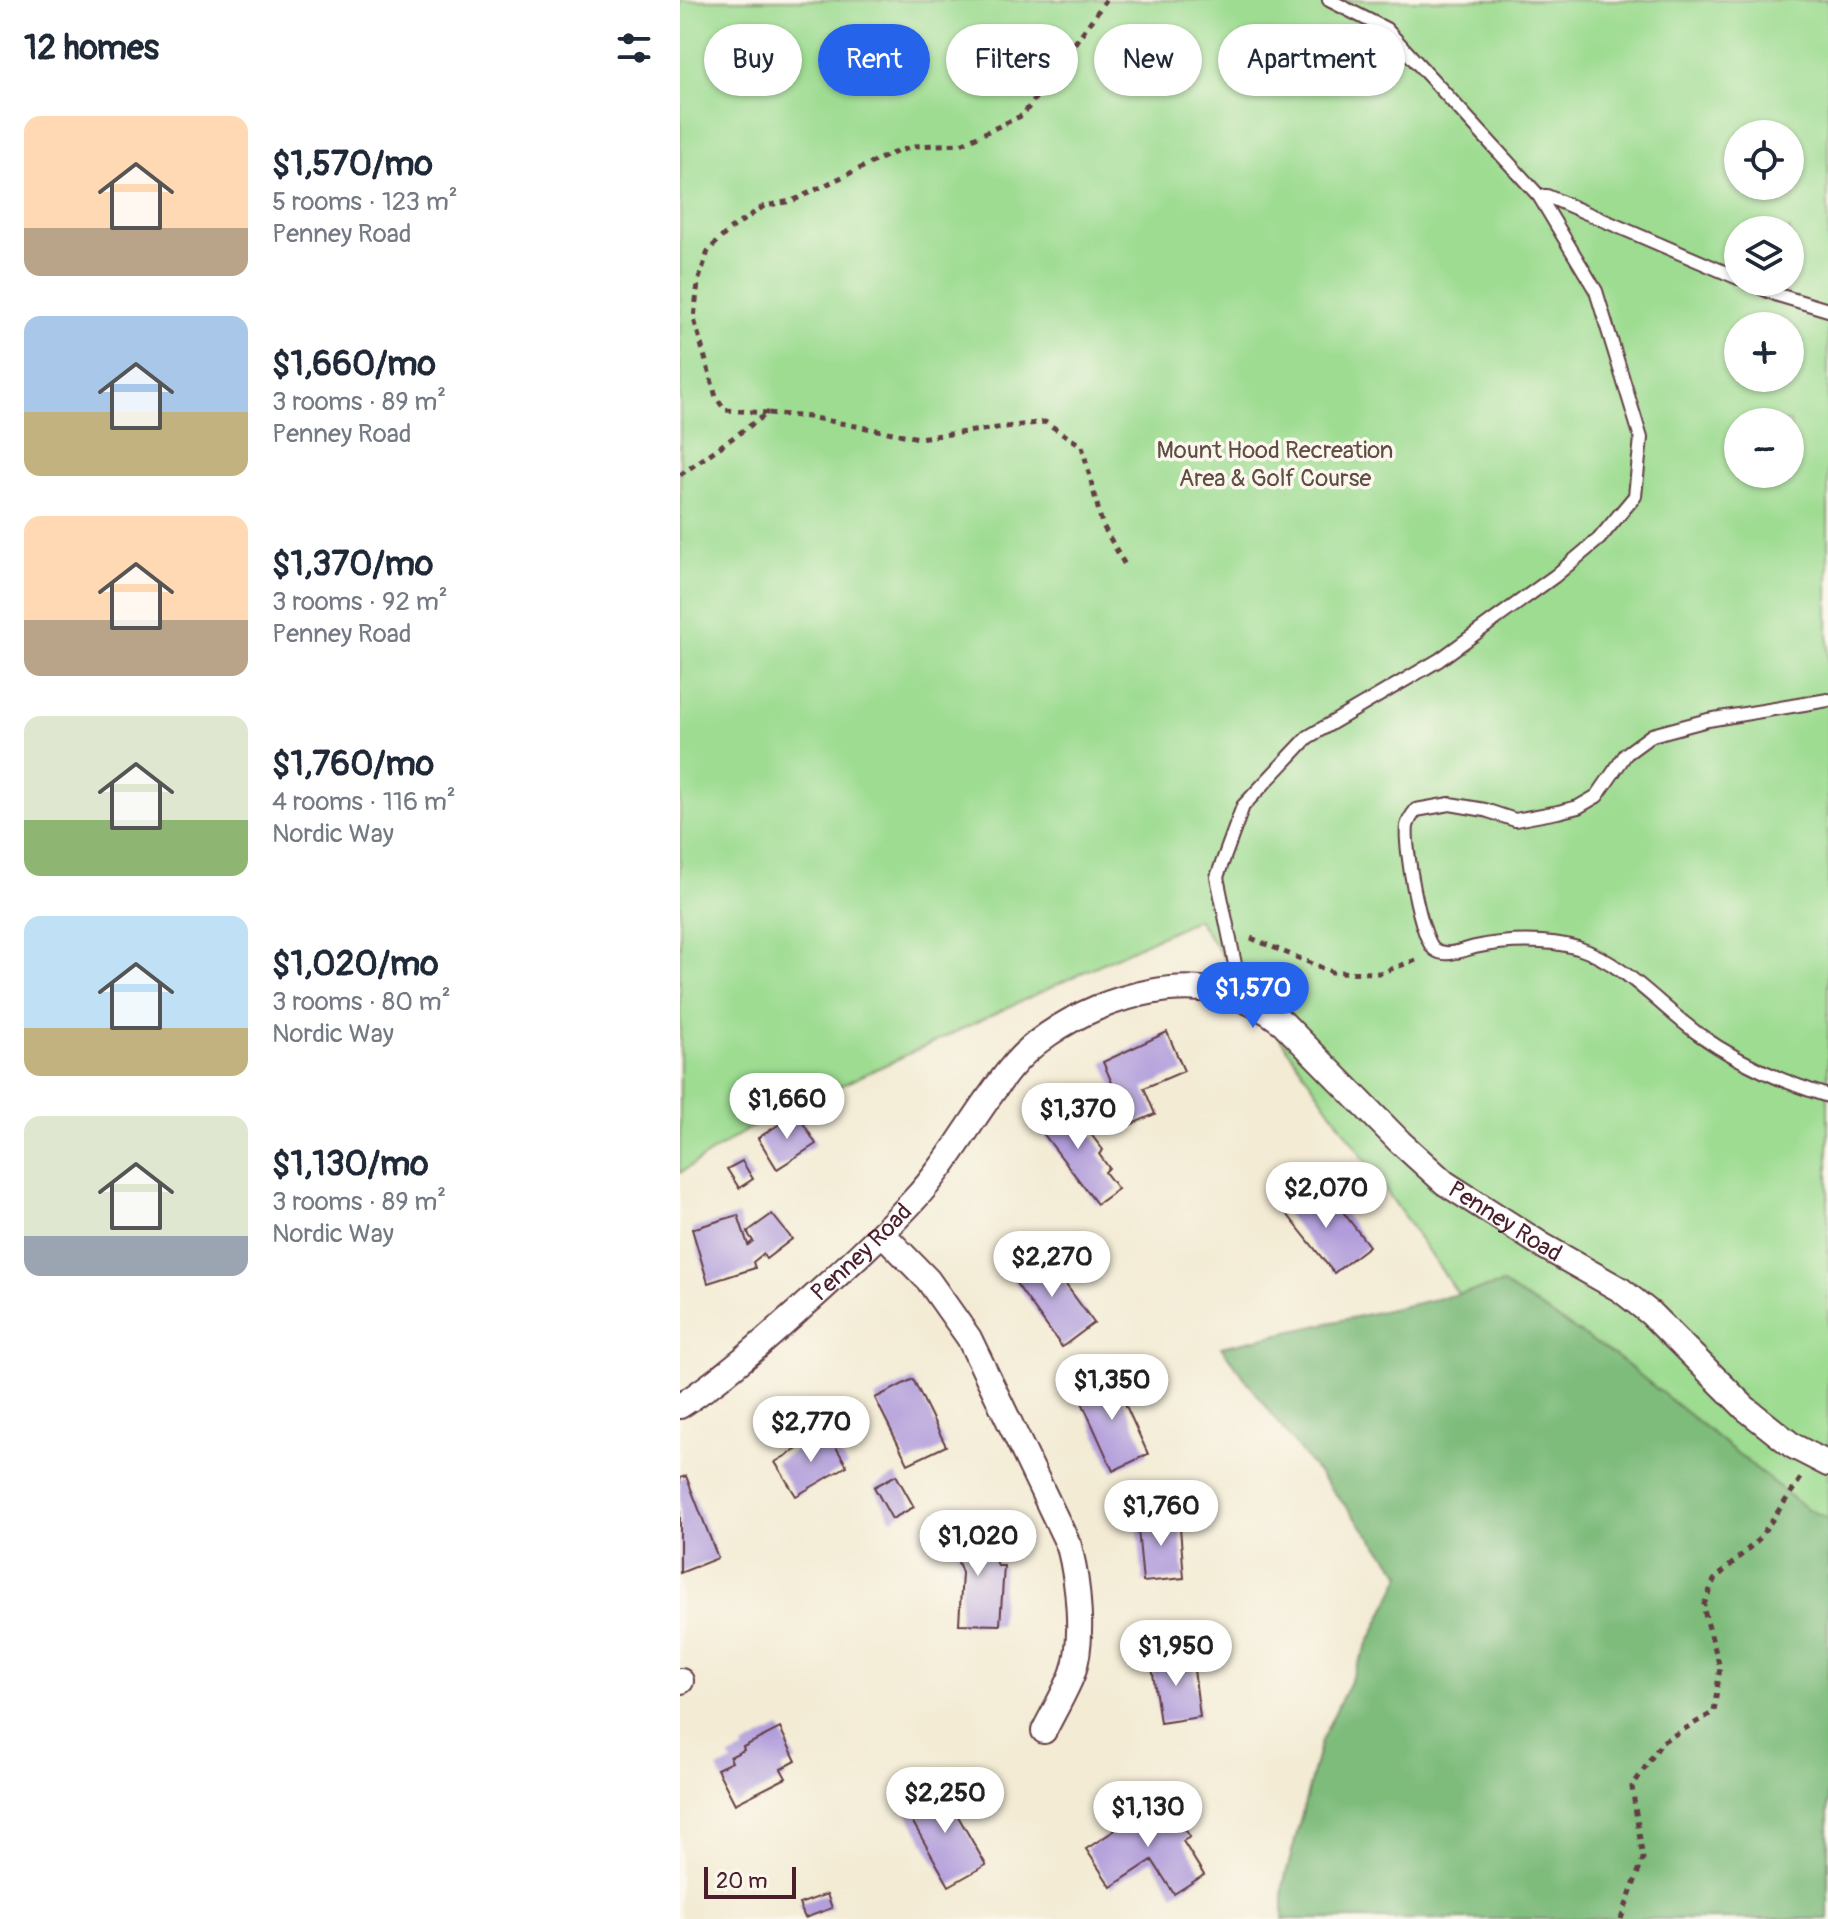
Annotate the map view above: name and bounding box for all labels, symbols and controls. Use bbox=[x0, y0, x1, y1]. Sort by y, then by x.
chip: Buy bbox=[704, 24, 802, 96]
chip: Rent bbox=[818, 24, 930, 96]
chip: Filters bbox=[946, 24, 1078, 96]
chip: New bbox=[1094, 24, 1202, 96]
chip: Apartment bbox=[1218, 24, 1405, 96]
icon: filters bbox=[612, 26, 656, 70]
text: 12 homes bbox=[24, 27, 159, 70]
map controls bbox=[1724, 120, 1804, 488]
button: locate bbox=[1724, 120, 1804, 200]
text: $1,570/mo bbox=[272, 143, 433, 186]
icon: home bbox=[88, 148, 184, 244]
text: 5 rooms · 123 m² bbox=[272, 186, 458, 218]
button: layers bbox=[1724, 216, 1804, 296]
text: Penney Road bbox=[272, 218, 412, 250]
button: + bbox=[1724, 312, 1804, 392]
text: $1,660/mo bbox=[272, 343, 436, 386]
icon: home bbox=[88, 348, 184, 444]
text: 3 rooms · 89 m² bbox=[272, 386, 446, 418]
button: − bbox=[1724, 408, 1804, 488]
text: Penney Road bbox=[272, 418, 412, 450]
park label: Mount Hood Recreation Area & Golf Course bbox=[1157, 436, 1393, 493]
text: $1,370/mo bbox=[272, 543, 433, 586]
icon: home bbox=[88, 548, 184, 644]
text: 3 rooms · 92 m² bbox=[272, 586, 448, 618]
text: Penney Road bbox=[272, 618, 412, 650]
text: $1,760/mo bbox=[272, 743, 434, 786]
icon: home bbox=[88, 748, 184, 844]
text: 4 rooms · 116 m² bbox=[272, 786, 456, 818]
text: Nordic Way bbox=[272, 818, 394, 850]
text: $1,020/mo bbox=[272, 943, 438, 986]
icon: home bbox=[88, 948, 184, 1044]
pin: $1,570 bbox=[1188, 962, 1318, 1030]
text: $1,570 bbox=[1215, 972, 1291, 1004]
text: 3 rooms · 80 m² bbox=[272, 986, 451, 1018]
text: Nordic Way bbox=[272, 1018, 394, 1050]
pin: $1,660 bbox=[722, 1073, 852, 1141]
text: $1,660 bbox=[748, 1083, 826, 1115]
pin: $1,370 bbox=[1013, 1083, 1143, 1151]
text: $1,370 bbox=[1040, 1093, 1116, 1125]
text: $1,130/mo bbox=[272, 1143, 429, 1186]
icon: home bbox=[88, 1148, 184, 1244]
pin: $2,070 bbox=[1261, 1162, 1391, 1230]
text: $2,070 bbox=[1284, 1172, 1368, 1204]
street label: Penney Road bbox=[1443, 1175, 1567, 1268]
text: 3 rooms · 89 m² bbox=[272, 1186, 446, 1218]
street label: Penney Road bbox=[805, 1198, 918, 1307]
text: Nordic Way bbox=[272, 1218, 394, 1250]
pin: $2,270 bbox=[987, 1231, 1117, 1299]
text: $2,270 bbox=[1011, 1241, 1093, 1273]
pin: $1,350 bbox=[1047, 1354, 1177, 1422]
text: $1,350 bbox=[1073, 1364, 1151, 1396]
pin: $2,770 bbox=[746, 1396, 876, 1464]
text: $2,770 bbox=[771, 1406, 851, 1438]
pin: $1,760 bbox=[1096, 1480, 1226, 1548]
text: $1,760 bbox=[1122, 1490, 1200, 1522]
pin: $1,020 bbox=[913, 1510, 1043, 1578]
text: $1,020 bbox=[938, 1520, 1018, 1552]
pin: $1,950 bbox=[1111, 1620, 1241, 1688]
text: $1,950 bbox=[1138, 1630, 1214, 1662]
pin: $2,250 bbox=[880, 1767, 1010, 1835]
text: $2,250 bbox=[904, 1777, 986, 1809]
pin: $1,130 bbox=[1083, 1781, 1213, 1849]
text: $1,130 bbox=[1111, 1791, 1185, 1823]
scale bar bbox=[704, 1863, 796, 1899]
text: 20 m bbox=[716, 1867, 768, 1895]

